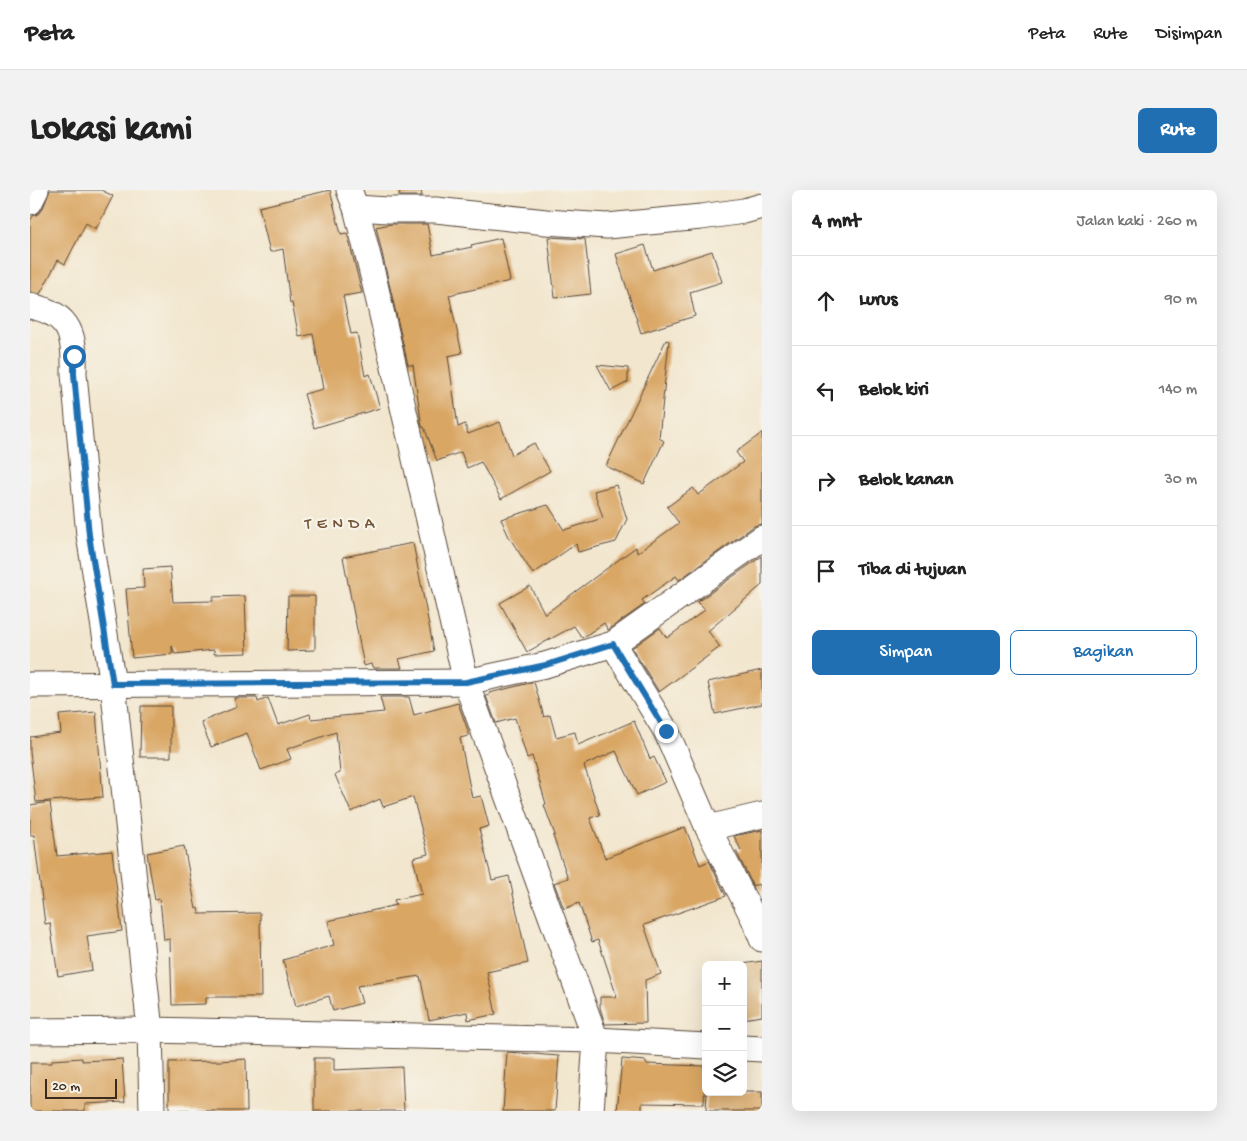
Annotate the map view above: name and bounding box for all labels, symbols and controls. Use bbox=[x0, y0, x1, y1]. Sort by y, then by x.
text: Peta bbox=[25, 20, 74, 49]
text: Peta bbox=[1029, 24, 1065, 45]
text: Rute bbox=[1093, 24, 1128, 45]
text: Disimpan bbox=[1156, 24, 1222, 45]
button: Rute bbox=[1138, 108, 1217, 153]
text: Lokasi kami bbox=[30, 110, 192, 151]
text: 4 mnt bbox=[812, 210, 860, 235]
text: Jalan kaki · 260 m bbox=[1076, 213, 1197, 232]
icon: ahead bbox=[812, 287, 840, 315]
text: Lurus bbox=[859, 289, 898, 312]
text: 90 m bbox=[1165, 291, 1197, 310]
route start bbox=[63, 345, 86, 368]
icon: left bbox=[812, 377, 840, 405]
text: Belok kiri bbox=[859, 379, 929, 402]
text: 140 m bbox=[1159, 381, 1197, 400]
icon: right bbox=[812, 467, 840, 495]
text: Belok kanan bbox=[859, 469, 953, 492]
text: 30 m bbox=[1164, 471, 1197, 490]
district label: T E N D A bbox=[304, 516, 376, 535]
icon: arrive bbox=[812, 557, 840, 585]
text: Tiba di tujuan bbox=[859, 559, 966, 582]
button: Simpan bbox=[812, 630, 1000, 675]
button: Bagikan bbox=[1010, 630, 1197, 675]
route end bbox=[655, 720, 678, 743]
map controls bbox=[702, 961, 747, 1096]
button: + bbox=[702, 961, 747, 1006]
button: − bbox=[702, 1006, 747, 1051]
button: layers bbox=[702, 1051, 747, 1096]
scale bar bbox=[45, 1076, 118, 1099]
text: 20 m bbox=[52, 1079, 80, 1096]

